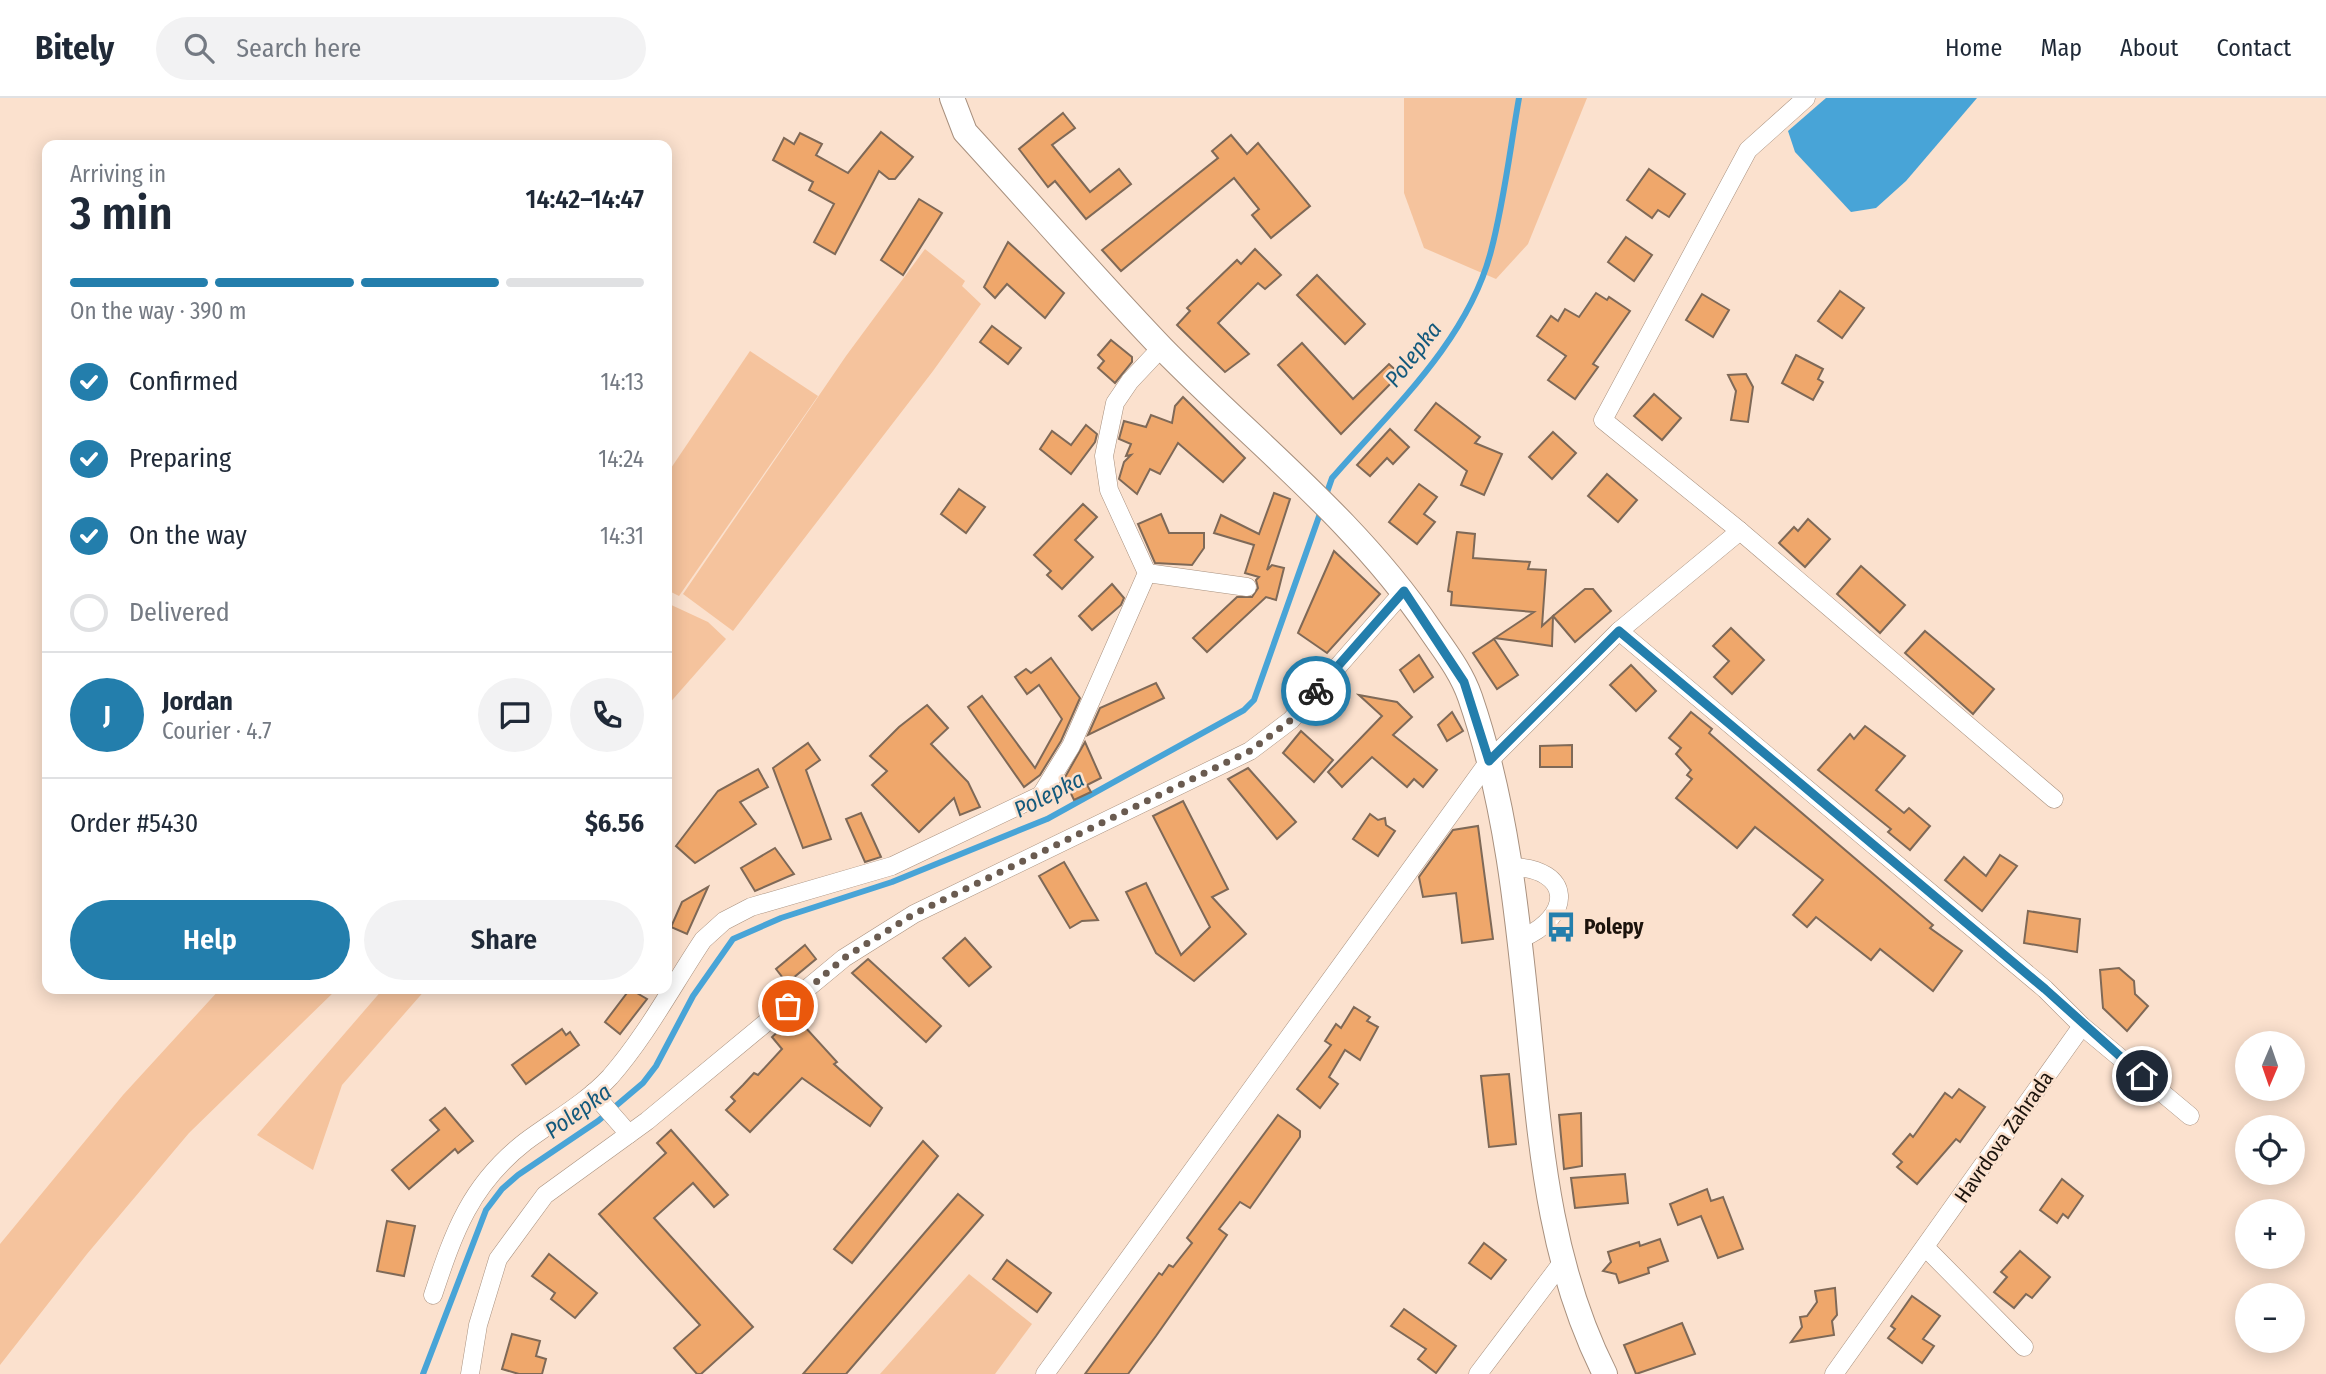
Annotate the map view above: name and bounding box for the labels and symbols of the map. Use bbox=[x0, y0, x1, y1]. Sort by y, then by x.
water label: Polepka bbox=[1379, 316, 1447, 392]
courier bbox=[1281, 656, 1351, 726]
water label: Polepka bbox=[1009, 764, 1089, 824]
bus stop icon: Polepy bbox=[1544, 910, 1578, 944]
place label: Polepy bbox=[1584, 914, 1645, 940]
pin bbox=[758, 976, 818, 1036]
north arrow bbox=[2235, 1031, 2305, 1101]
pin bbox=[2112, 1046, 2172, 1106]
street label: Havrdova Zahrada bbox=[1949, 1066, 2059, 1208]
water label: Polepka bbox=[539, 1078, 617, 1144]

